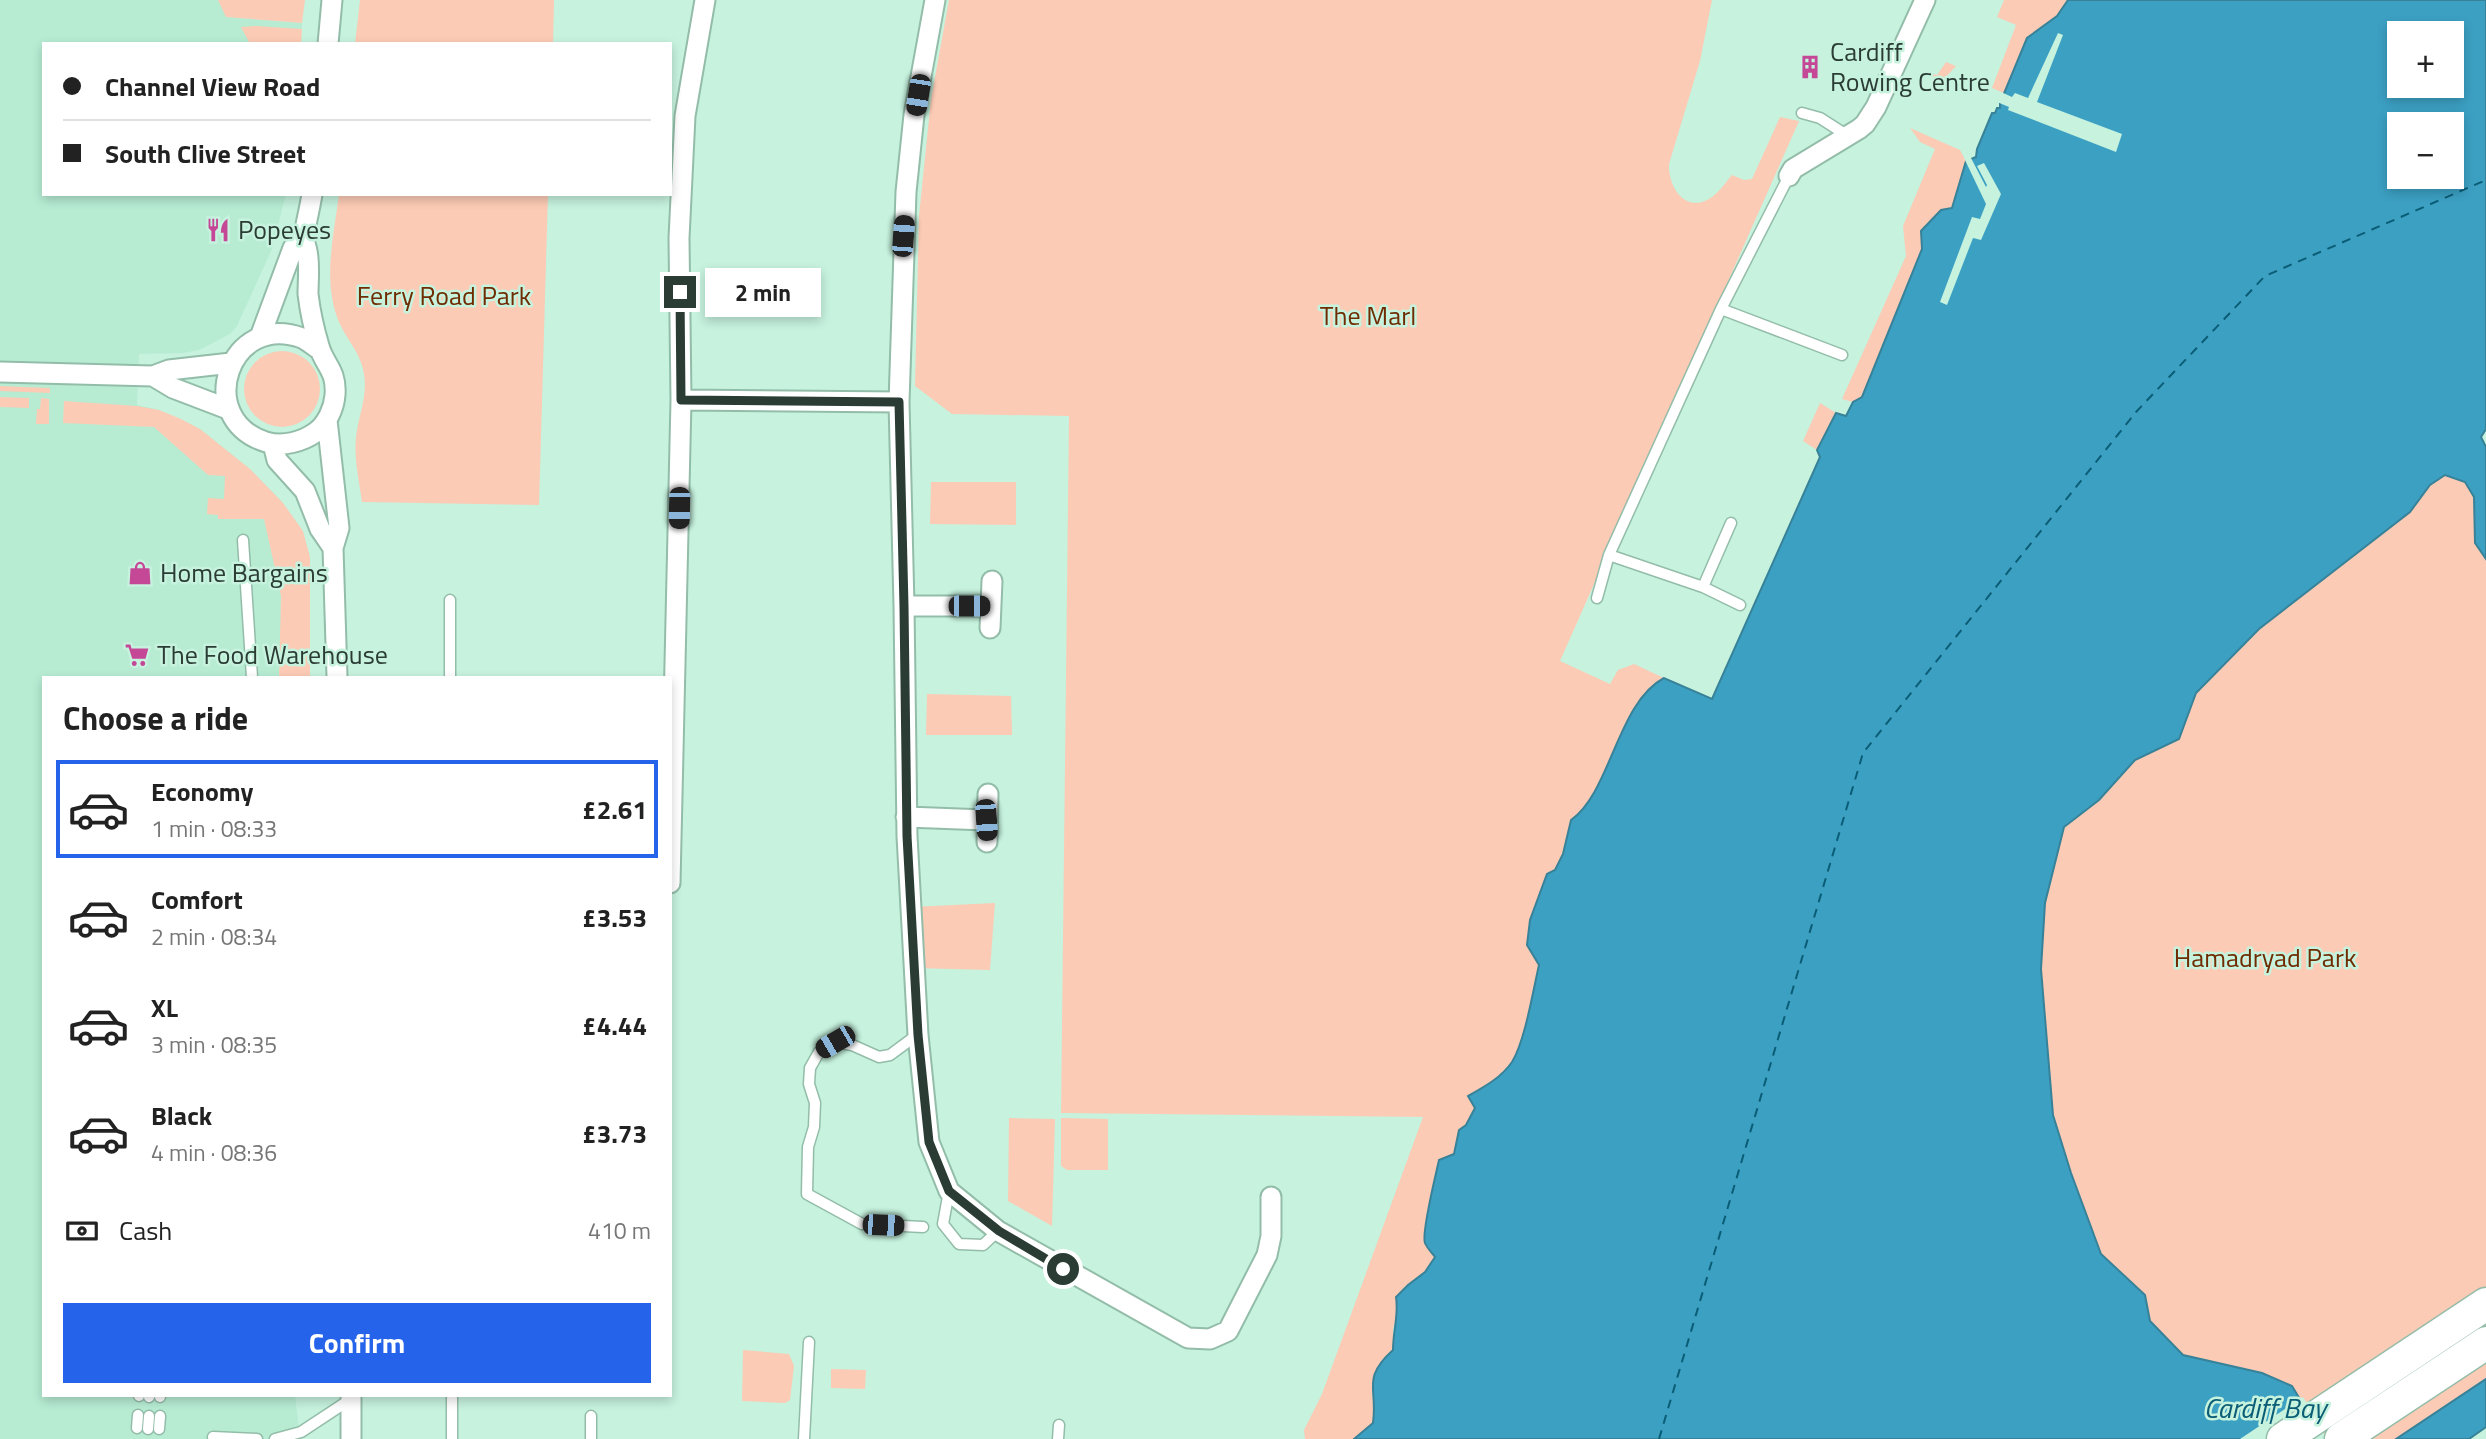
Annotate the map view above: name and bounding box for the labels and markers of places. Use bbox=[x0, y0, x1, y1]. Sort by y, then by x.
place label: Cardiff Rowing Centre bbox=[1830, 32, 1990, 101]
building icon: Cardiff Rowing Centre bbox=[1796, 53, 1824, 81]
place label: Popeyes bbox=[238, 210, 331, 249]
restaurant icon: Popeyes bbox=[204, 216, 232, 244]
place label: Home Bargains bbox=[160, 553, 328, 592]
shop icon: Home Bargains bbox=[126, 559, 154, 587]
place label: The Food Warehouse bbox=[157, 635, 388, 674]
supermarket icon: The Food Warehouse bbox=[123, 641, 151, 669]

